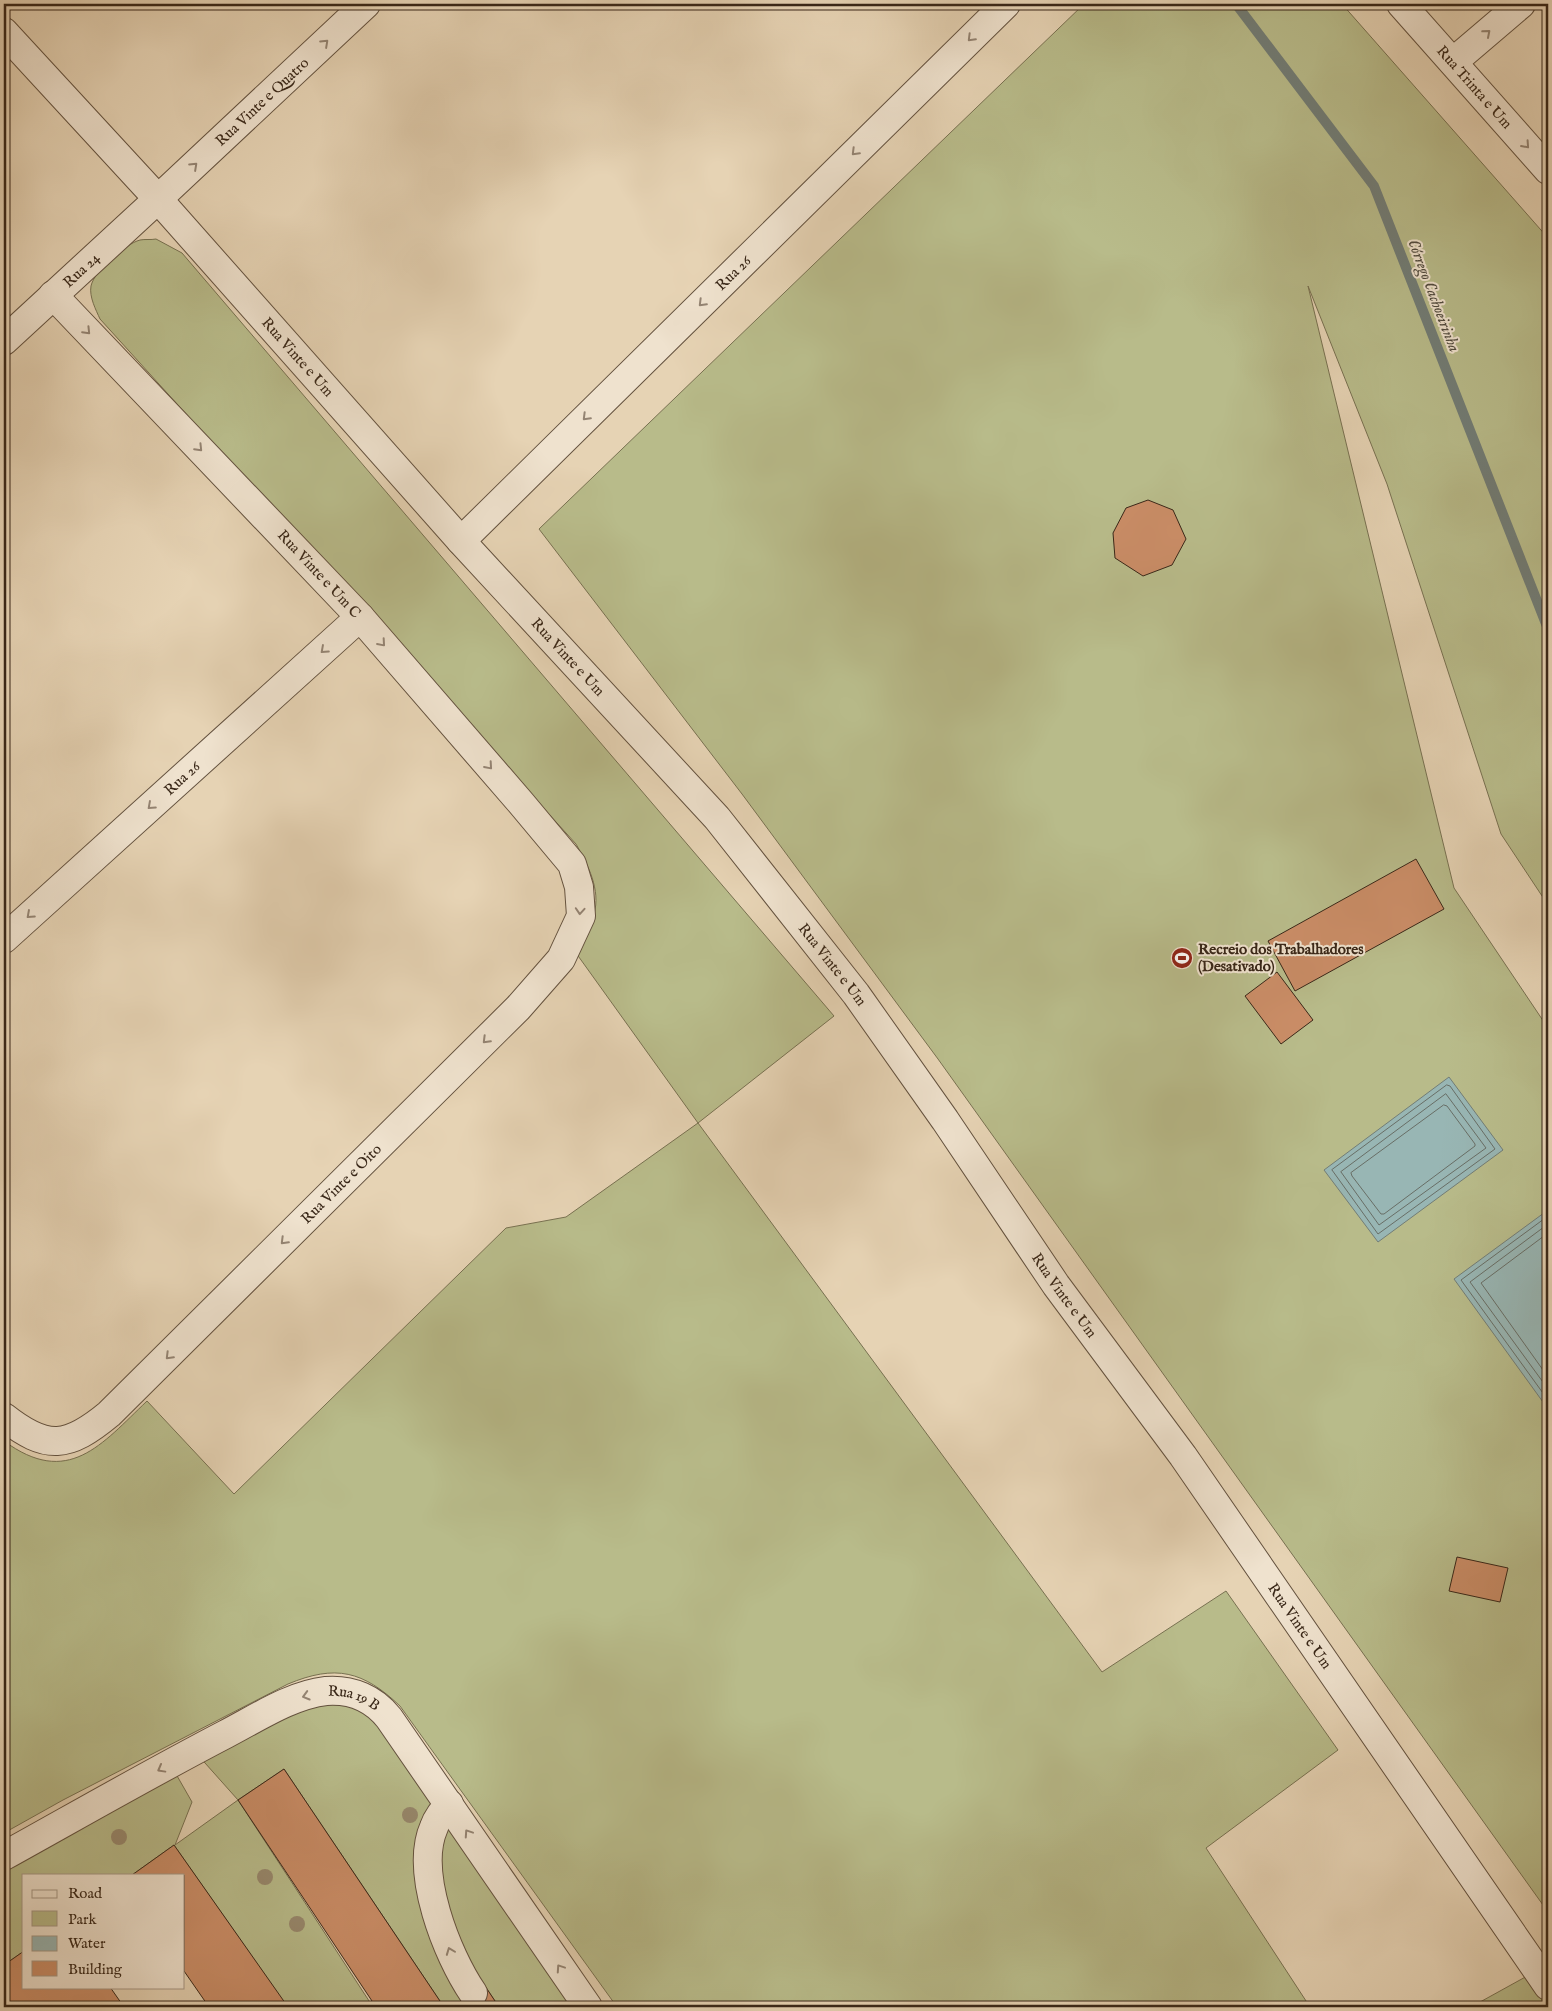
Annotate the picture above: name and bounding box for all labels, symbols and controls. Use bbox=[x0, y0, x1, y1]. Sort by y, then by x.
one-way arrow bbox=[1481, 30, 1490, 39]
one-way arrow bbox=[968, 32, 977, 41]
one-way arrow bbox=[319, 40, 328, 49]
street label: Rua Trinta e Um bbox=[1433, 41, 1517, 133]
street label: Rua Vinte e Quatro bbox=[211, 53, 313, 150]
one-way arrow bbox=[1520, 139, 1529, 148]
one-way arrow bbox=[852, 146, 861, 155]
one-way arrow bbox=[188, 163, 197, 172]
water label: Córrego Cachoeirinha bbox=[1402, 237, 1464, 355]
street label: Rua 24 bbox=[59, 248, 104, 291]
street label: Rua 26 bbox=[711, 251, 755, 294]
one-way arrow bbox=[699, 297, 708, 306]
street label: Rua Vinte e Um bbox=[258, 313, 338, 401]
one-way arrow bbox=[81, 325, 90, 334]
one-way arrow bbox=[583, 411, 592, 420]
one-way arrow bbox=[193, 443, 202, 452]
street label: Rua Vinte e Um C bbox=[273, 526, 365, 622]
street label: Rua Vinte e Um bbox=[527, 614, 609, 700]
one-way arrow bbox=[377, 638, 386, 647]
one-way arrow bbox=[320, 644, 329, 653]
street label: Rua 26 bbox=[160, 756, 205, 799]
one-way arrow bbox=[483, 760, 492, 769]
one-way arrow bbox=[148, 800, 157, 809]
one-way arrow bbox=[574, 908, 585, 916]
one-way arrow bbox=[27, 909, 36, 918]
street label: Rua Vinte e Um bbox=[794, 919, 871, 1010]
place label: Recreio dos Trabalhadores (Desativado) bbox=[1198, 940, 1364, 976]
sports icon: Recreio dos Trabalhadores (Desativado) bbox=[1170, 946, 1194, 970]
one-way arrow bbox=[483, 1034, 492, 1043]
street label: Rua Vinte e Oito bbox=[297, 1140, 385, 1228]
one-way arrow bbox=[281, 1235, 290, 1244]
street label: Rua Vinte e Um bbox=[1028, 1249, 1102, 1342]
one-way arrow bbox=[166, 1350, 175, 1359]
street label: Rua Vinte e Um bbox=[1264, 1579, 1336, 1673]
street label: Rua 19 B bbox=[328, 1681, 384, 1715]
one-way arrow bbox=[302, 1691, 310, 1701]
one-way arrow bbox=[157, 1763, 166, 1773]
one-way arrow bbox=[465, 1830, 475, 1839]
legend bbox=[22, 1874, 185, 1988]
text: Road bbox=[68, 1884, 103, 1903]
text: Park bbox=[68, 1910, 98, 1929]
text: Water bbox=[68, 1934, 106, 1953]
one-way arrow bbox=[446, 1947, 456, 1955]
text: Building bbox=[68, 1960, 123, 1979]
one-way arrow bbox=[557, 1964, 566, 1973]

